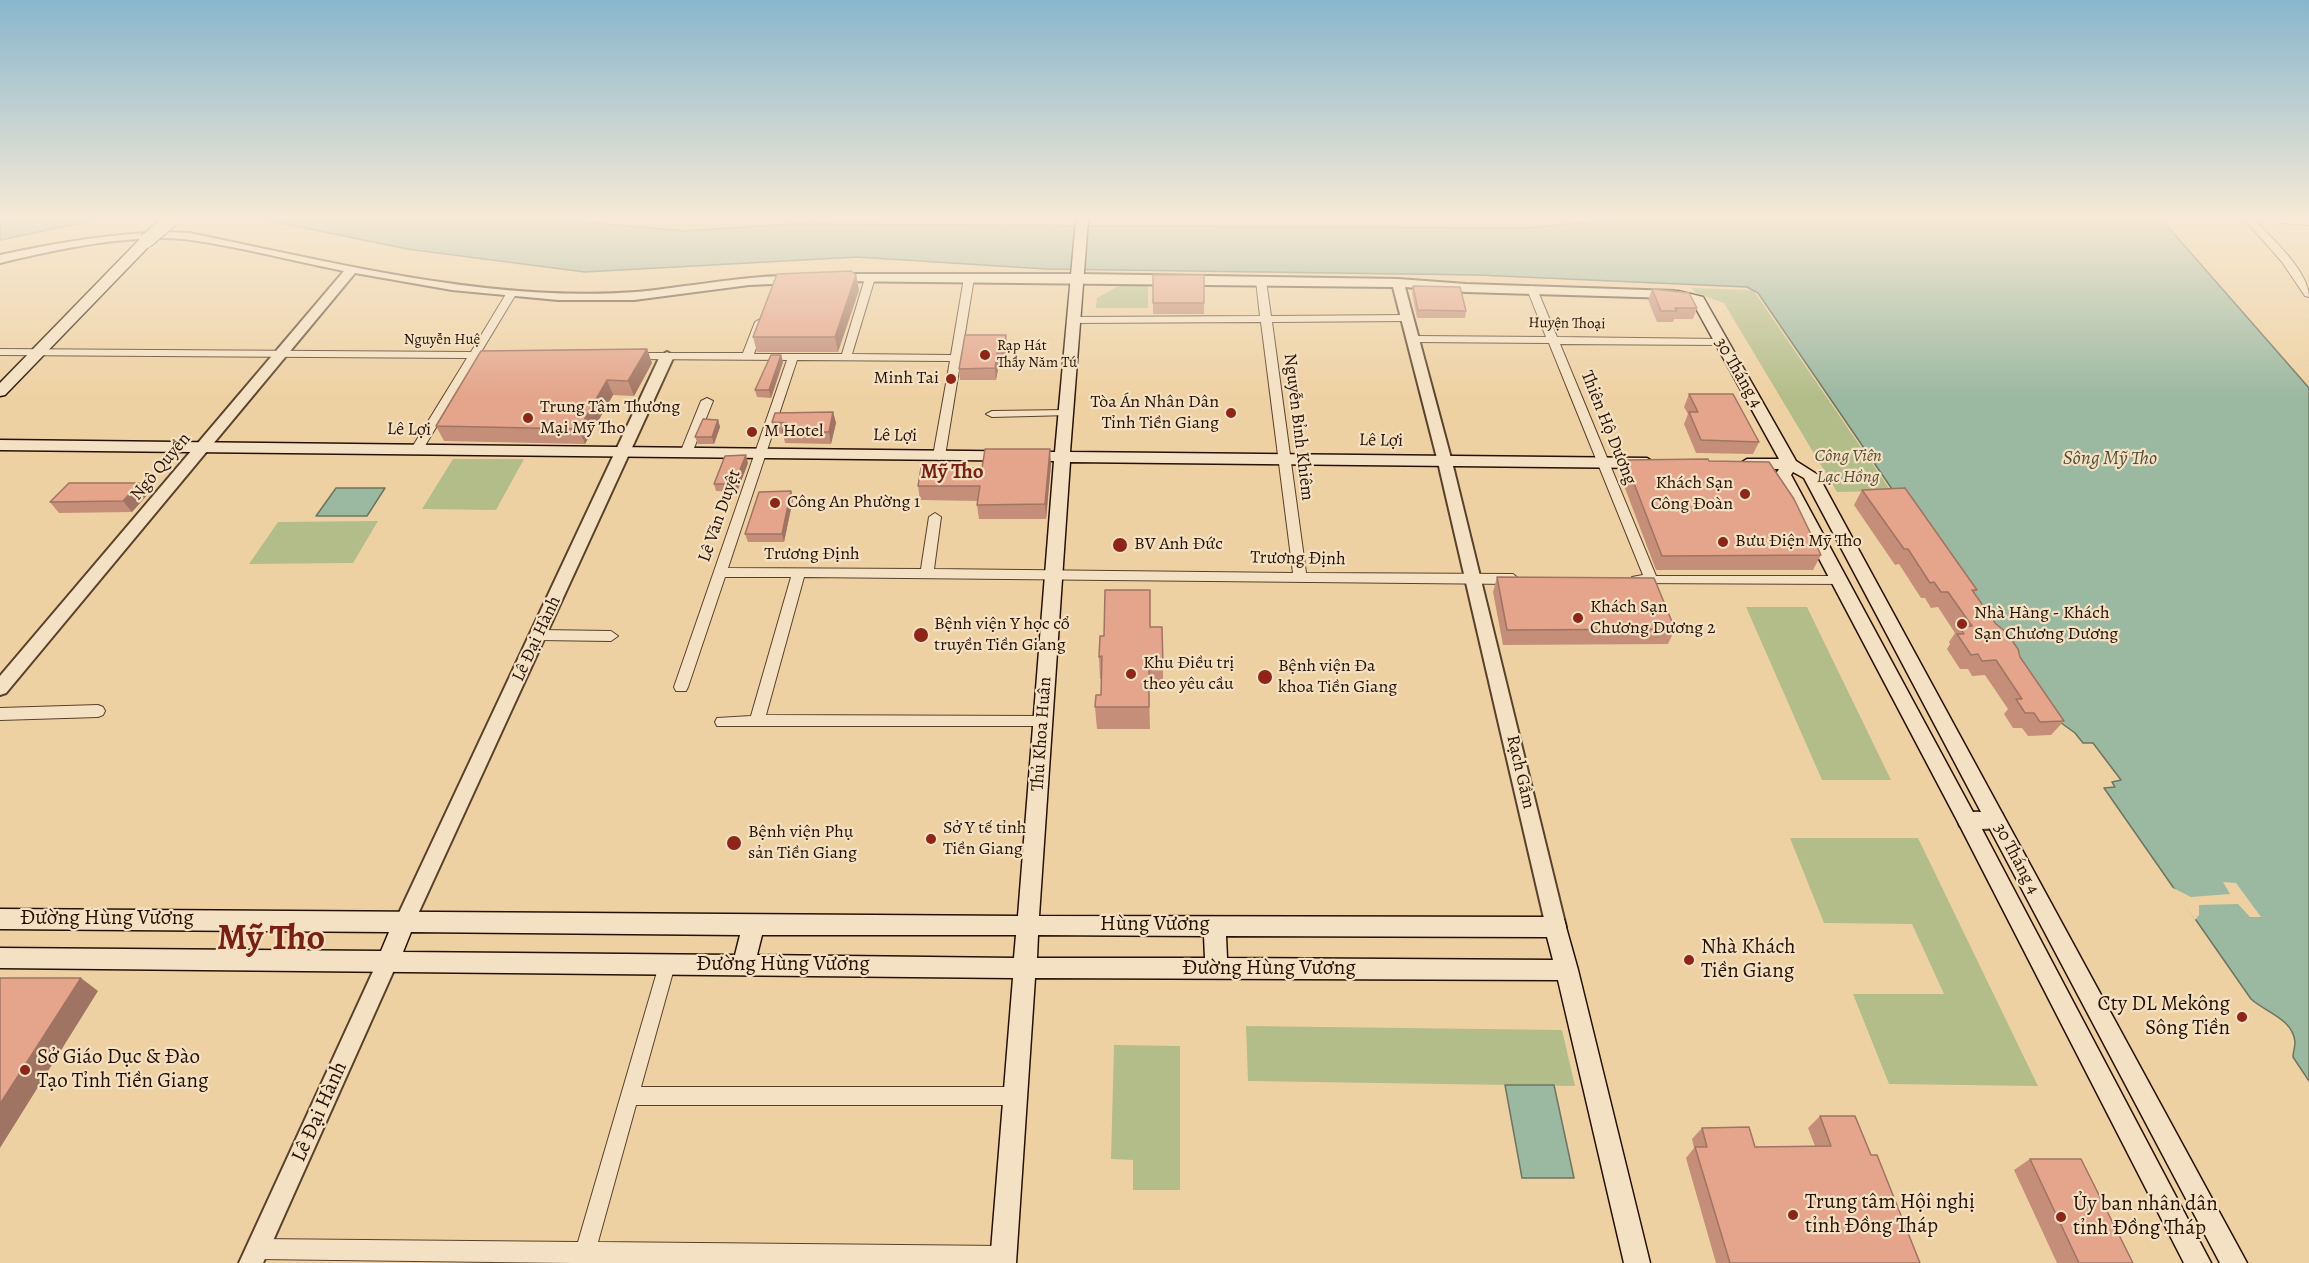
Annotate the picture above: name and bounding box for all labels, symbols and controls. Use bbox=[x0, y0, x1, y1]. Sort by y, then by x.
street label: Huyện Thoại bbox=[1528, 314, 1606, 334]
street label: Nguyễn Huệ bbox=[404, 331, 480, 349]
street label: 30 Tháng 4 bbox=[1709, 334, 1767, 412]
place label: Rạp Hát Thầy Năm Tú bbox=[997, 337, 1077, 372]
marker: Rạp Hát Thầy Năm Tú bbox=[978, 348, 992, 362]
street label: Nguyễn Bỉnh Khiêm bbox=[1278, 352, 1318, 502]
place label: Minh Tai bbox=[873, 368, 939, 390]
street label: Thiên Hộ Dương bbox=[1575, 368, 1641, 488]
marker: Minh Tai bbox=[944, 372, 958, 386]
place label: Tòa Án Nhân Dân Tỉnh Tiền Giang bbox=[1090, 392, 1219, 434]
place label: Trung Tâm Thương Mại Mỹ Tho bbox=[540, 397, 680, 440]
marker: Tòa Án Nhân Dân Tỉnh Tiền Giang bbox=[1224, 406, 1238, 420]
marker: Trung Tâm Thương Mại Mỹ Tho bbox=[521, 411, 535, 425]
street label: Lê Lợi bbox=[387, 419, 431, 441]
place label: M Hotel bbox=[764, 421, 823, 443]
marker: M Hotel bbox=[745, 425, 759, 439]
street label: Lê Lợi bbox=[873, 425, 917, 447]
street label: Ngô Quyền bbox=[126, 429, 196, 505]
street label: Lê Lợi bbox=[1359, 430, 1403, 452]
park label: Công Viên Lạc Hồng bbox=[1814, 446, 1882, 488]
water label: Sông Mỹ Tho bbox=[2063, 447, 2157, 471]
district label: Mỹ Tho bbox=[920, 460, 984, 486]
street label: Lê Văn Duyệt bbox=[694, 467, 746, 565]
place label: Khách Sạn Công Đoàn bbox=[1651, 473, 1733, 516]
marker: Khách Sạn Công Đoàn bbox=[1738, 487, 1752, 501]
place label: Công An Phường 1 bbox=[787, 492, 920, 514]
marker: Công An Phường 1 bbox=[768, 496, 782, 510]
place label: Bưu Điện Mỹ Tho bbox=[1735, 531, 1862, 553]
place label: BV Anh Đức bbox=[1134, 534, 1223, 556]
marker: Bưu Điện Mỹ Tho bbox=[1716, 535, 1730, 549]
marker: BV Anh Đức bbox=[1111, 536, 1129, 554]
street label: Trương Định bbox=[764, 544, 860, 566]
street label: Trương Định bbox=[1250, 547, 1346, 571]
street label: Lê Đại Hành bbox=[508, 593, 566, 685]
place label: Khách Sạn Chương Dương 2 bbox=[1590, 597, 1715, 640]
place label: Nhà Hàng - Khách Sạn Chương Dương bbox=[1974, 603, 2118, 646]
marker: Khách Sạn Chương Dương 2 bbox=[1571, 611, 1585, 625]
place label: Bệnh viện Y học cổ truyền Tiền Giang bbox=[934, 614, 1070, 656]
marker: Nhà Hàng - Khách Sạn Chương Dương bbox=[1955, 617, 1969, 631]
marker: Bệnh viện Y học cổ truyền Tiền Giang bbox=[912, 626, 930, 644]
place label: Khu Điều trị theo yêu cầu bbox=[1143, 653, 1234, 696]
place label: Bệnh viện Đa khoa Tiền Giang bbox=[1278, 656, 1397, 698]
marker: Khu Điều trị theo yêu cầu bbox=[1124, 667, 1138, 681]
marker: Bệnh viện Đa khoa Tiền Giang bbox=[1256, 668, 1274, 686]
street label: Thủ Khoa Huân bbox=[1027, 676, 1057, 792]
street label: Rạch Gầm bbox=[1501, 733, 1539, 811]
place label: Sở Y tế tỉnh Tiền Giang bbox=[943, 818, 1026, 860]
street label: 30 Tháng 4 bbox=[1988, 820, 2044, 898]
place label: Bệnh viện Phụ sản Tiền Giang bbox=[748, 822, 857, 864]
marker: Sở Y tế tỉnh Tiền Giang bbox=[924, 832, 938, 846]
marker: Bệnh viện Phụ sản Tiền Giang bbox=[725, 834, 743, 852]
street label: Đường Hùng Vương bbox=[20, 906, 194, 932]
street label: Hùng Vương bbox=[1100, 912, 1210, 938]
district label: Mỹ Tho bbox=[217, 918, 325, 962]
place label: Nhà Khách Tiền Giang bbox=[1701, 935, 1796, 985]
street label: Đường Hùng Vương bbox=[696, 952, 870, 978]
marker: Nhà Khách Tiền Giang bbox=[1682, 953, 1696, 967]
street label: Đường Hùng Vương bbox=[1182, 956, 1356, 982]
place label: Cty DL Mekông Sông Tiền bbox=[2098, 992, 2230, 1042]
marker: Cty DL Mekông Sông Tiền bbox=[2235, 1010, 2249, 1024]
place label: Sở Giáo Dục & Đào Tạo Tỉnh Tiền Giang bbox=[37, 1045, 209, 1095]
street label: Lê Đại Hành bbox=[287, 1058, 353, 1166]
marker: Sở Giáo Dục & Đào Tạo Tỉnh Tiền Giang bbox=[18, 1063, 32, 1077]
place label: Trung tâm Hội nghị tỉnh Đồng Tháp bbox=[1805, 1190, 1975, 1240]
place label: Ủy ban nhân dân tỉnh Đồng Tháp bbox=[2073, 1192, 2218, 1242]
marker: Trung tâm Hội nghị tỉnh Đồng Tháp bbox=[1786, 1208, 1800, 1222]
marker: Ủy ban nhân dân tỉnh Đồng Tháp bbox=[2054, 1210, 2068, 1224]

